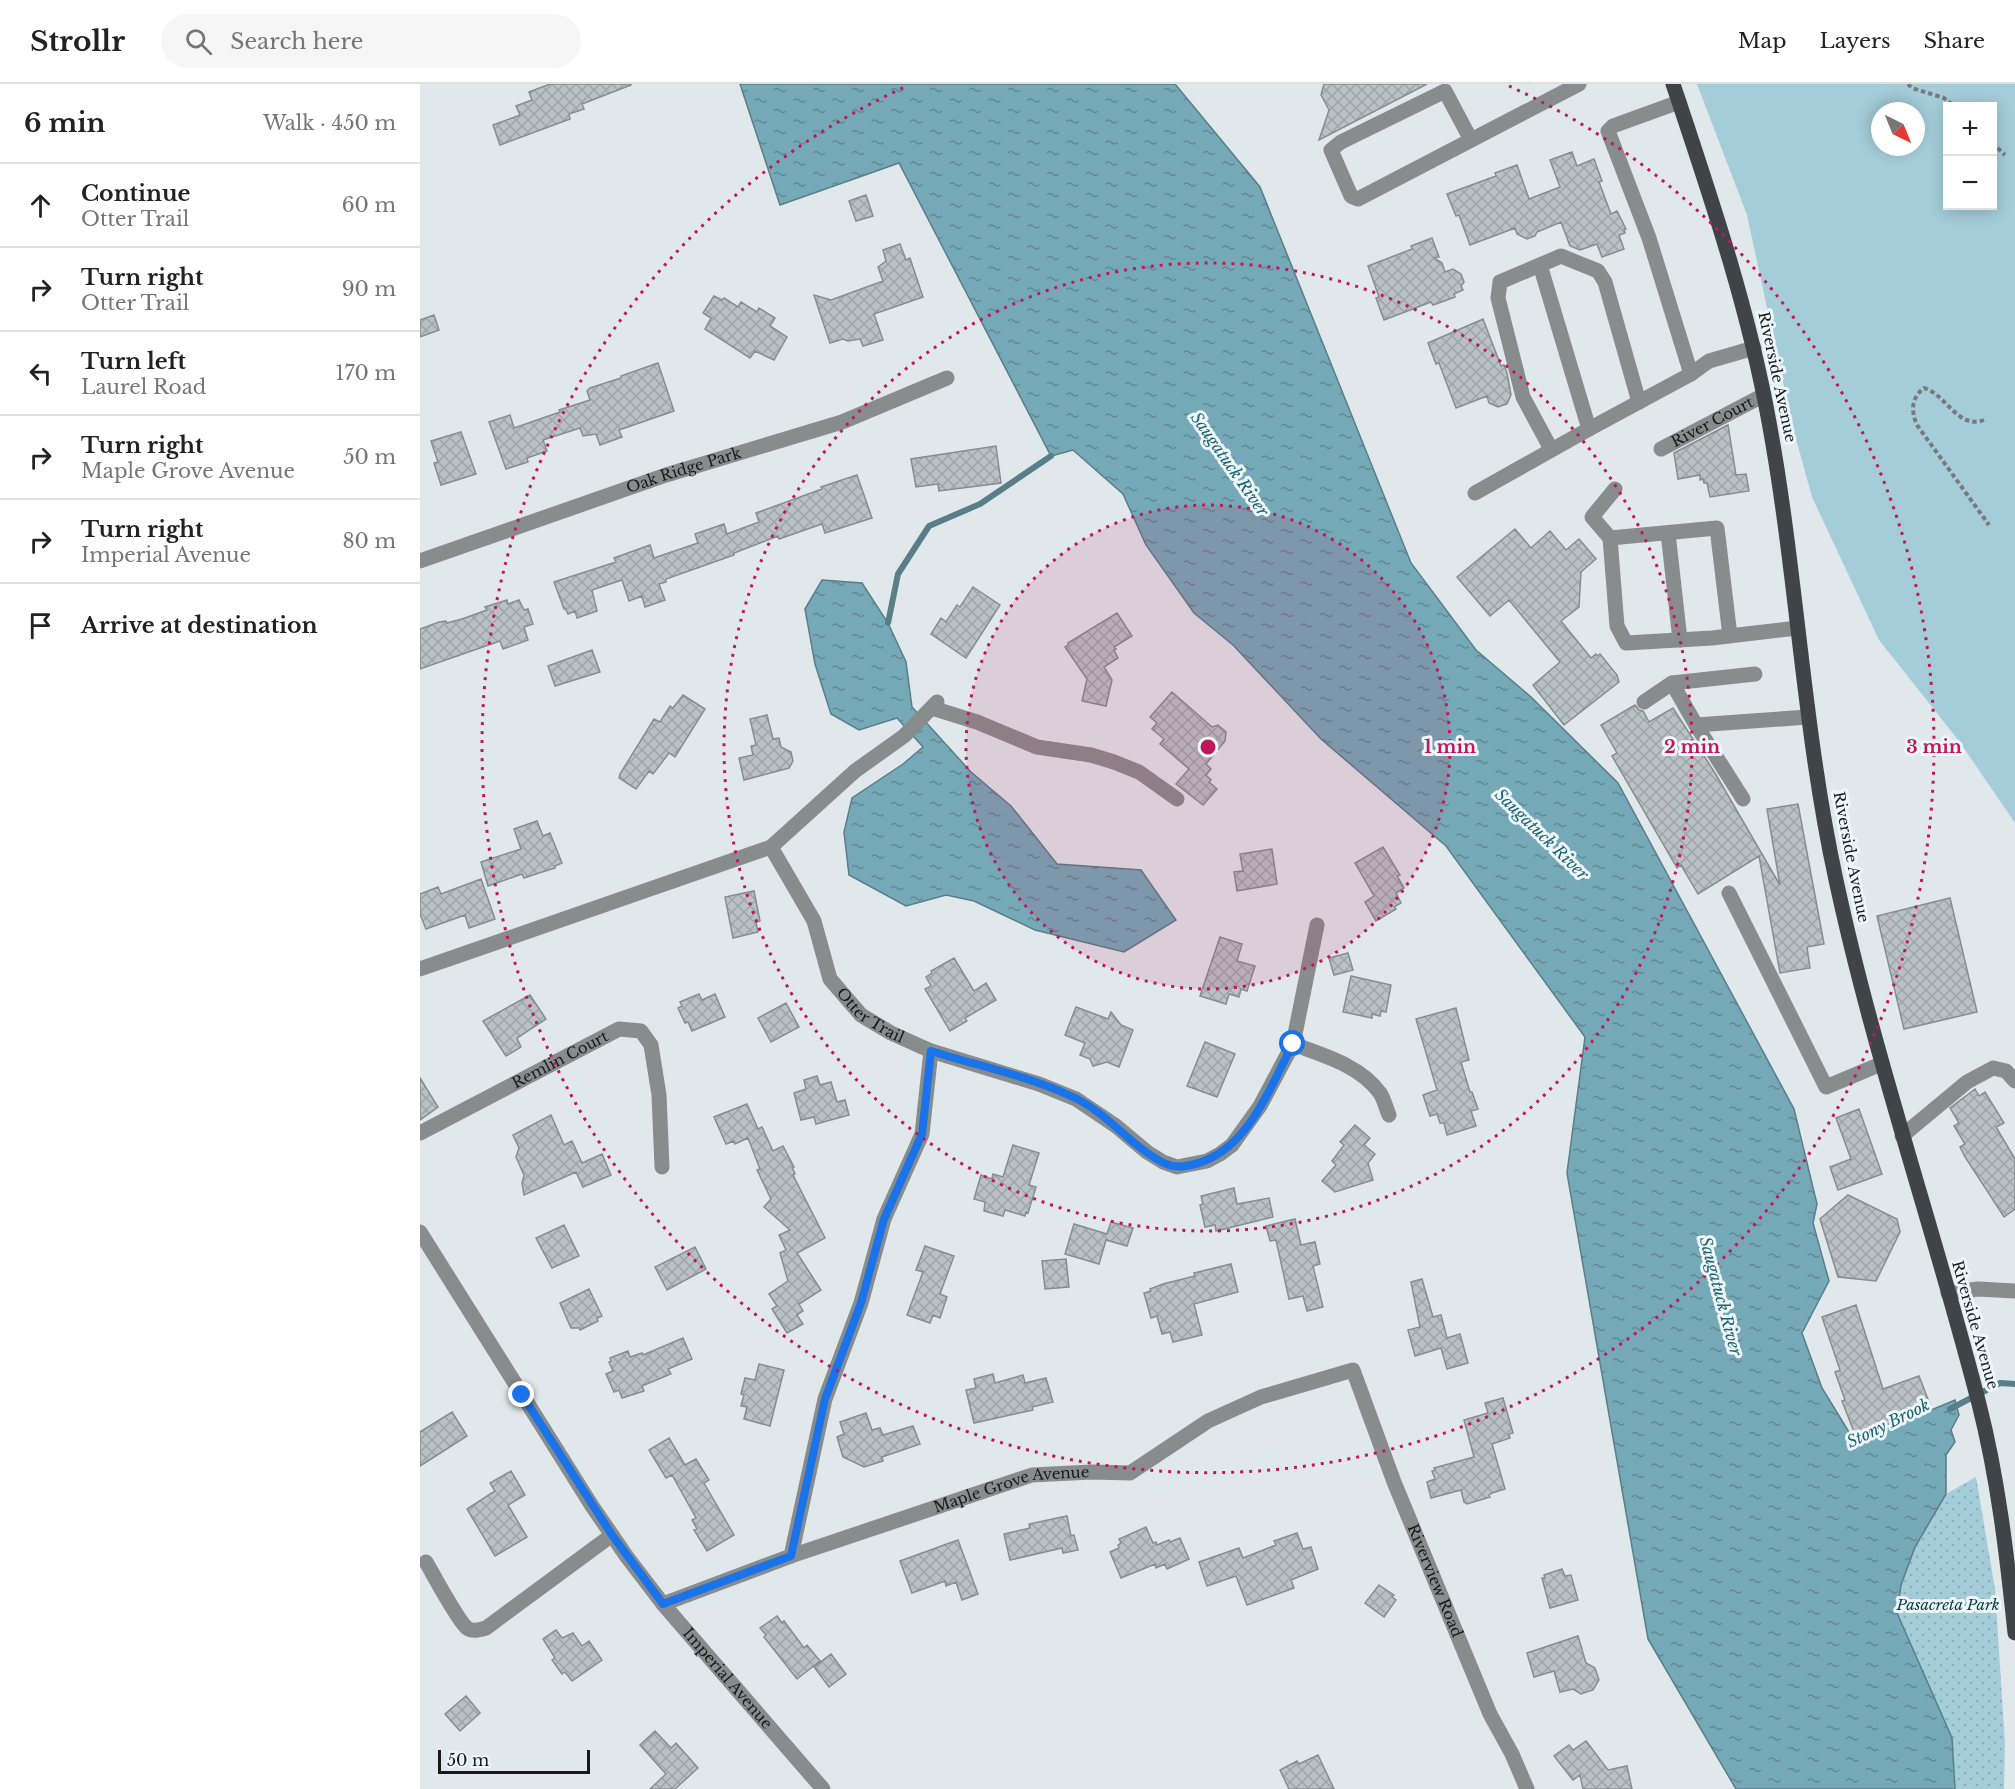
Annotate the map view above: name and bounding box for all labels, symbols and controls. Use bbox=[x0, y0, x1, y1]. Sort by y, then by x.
search box bbox=[161, 14, 581, 68]
text: Strollr bbox=[30, 24, 125, 59]
icon: search bbox=[182, 25, 215, 58]
text: Search here bbox=[230, 28, 363, 55]
text: Map bbox=[1738, 28, 1787, 54]
text: Layers bbox=[1820, 28, 1891, 54]
text: Share bbox=[1924, 28, 1985, 54]
north arrow bbox=[1871, 102, 1925, 156]
map controls bbox=[1943, 102, 1997, 210]
button: + bbox=[1943, 102, 1997, 156]
text: 6 min bbox=[24, 107, 105, 139]
text: Walk · 450 m bbox=[263, 111, 396, 135]
button: − bbox=[1943, 156, 1997, 210]
text: Continue bbox=[81, 180, 190, 207]
icon: ahead bbox=[24, 189, 57, 222]
text: 60 m bbox=[342, 193, 396, 217]
text: Otter Trail bbox=[81, 207, 189, 231]
text: Turn right bbox=[81, 264, 203, 291]
icon: right bbox=[24, 273, 57, 306]
text: 90 m bbox=[342, 277, 396, 301]
text: Otter Trail bbox=[81, 291, 189, 315]
street label: Riverside Avenue bbox=[1754, 310, 1801, 444]
text: Turn left bbox=[81, 348, 186, 375]
icon: left bbox=[24, 357, 57, 390]
text: 170 m bbox=[336, 361, 396, 385]
text: Laurel Road bbox=[81, 375, 206, 399]
street label: River Court bbox=[1668, 392, 1757, 451]
water label: Saugatuck River bbox=[1187, 408, 1274, 520]
text: Turn right bbox=[81, 432, 203, 459]
icon: right bbox=[24, 441, 57, 474]
street label: Oak Ridge Park bbox=[624, 443, 744, 497]
text: 50 m bbox=[343, 445, 396, 469]
text: Maple Grove Avenue bbox=[81, 459, 295, 483]
text: Turn right bbox=[81, 516, 203, 543]
icon: right bbox=[24, 525, 57, 558]
text: 80 m bbox=[342, 529, 396, 553]
text: Imperial Avenue bbox=[81, 543, 251, 567]
icon: arrive bbox=[24, 609, 57, 642]
text: Arrive at destination bbox=[81, 612, 318, 639]
text: 1 min bbox=[1424, 736, 1476, 758]
text: 2 min bbox=[1664, 736, 1720, 758]
text: 3 min bbox=[1906, 736, 1962, 758]
centre of rings bbox=[1198, 737, 1218, 757]
water label: Saugatuck River bbox=[1491, 784, 1593, 884]
street label: Riverside Avenue bbox=[1829, 790, 1873, 924]
street label: Otter Trail bbox=[833, 984, 907, 1047]
street label: Remlin Court bbox=[508, 1026, 611, 1092]
route start bbox=[1279, 1030, 1305, 1056]
water label: Saugatuck River bbox=[1696, 1234, 1747, 1358]
street label: Riverside Avenue bbox=[1948, 1258, 2003, 1391]
route end bbox=[508, 1381, 534, 1407]
water label: Stony Brook bbox=[1843, 1394, 1933, 1452]
street label: Maple Grove Avenue bbox=[931, 1462, 1090, 1516]
street label: Riverview Road bbox=[1403, 1521, 1467, 1640]
park label: Pasacreta Park bbox=[1895, 1595, 2000, 1614]
street label: Imperial Avenue bbox=[679, 1624, 777, 1733]
scale bar bbox=[438, 1747, 590, 1774]
text: 50 m bbox=[447, 1750, 489, 1770]

